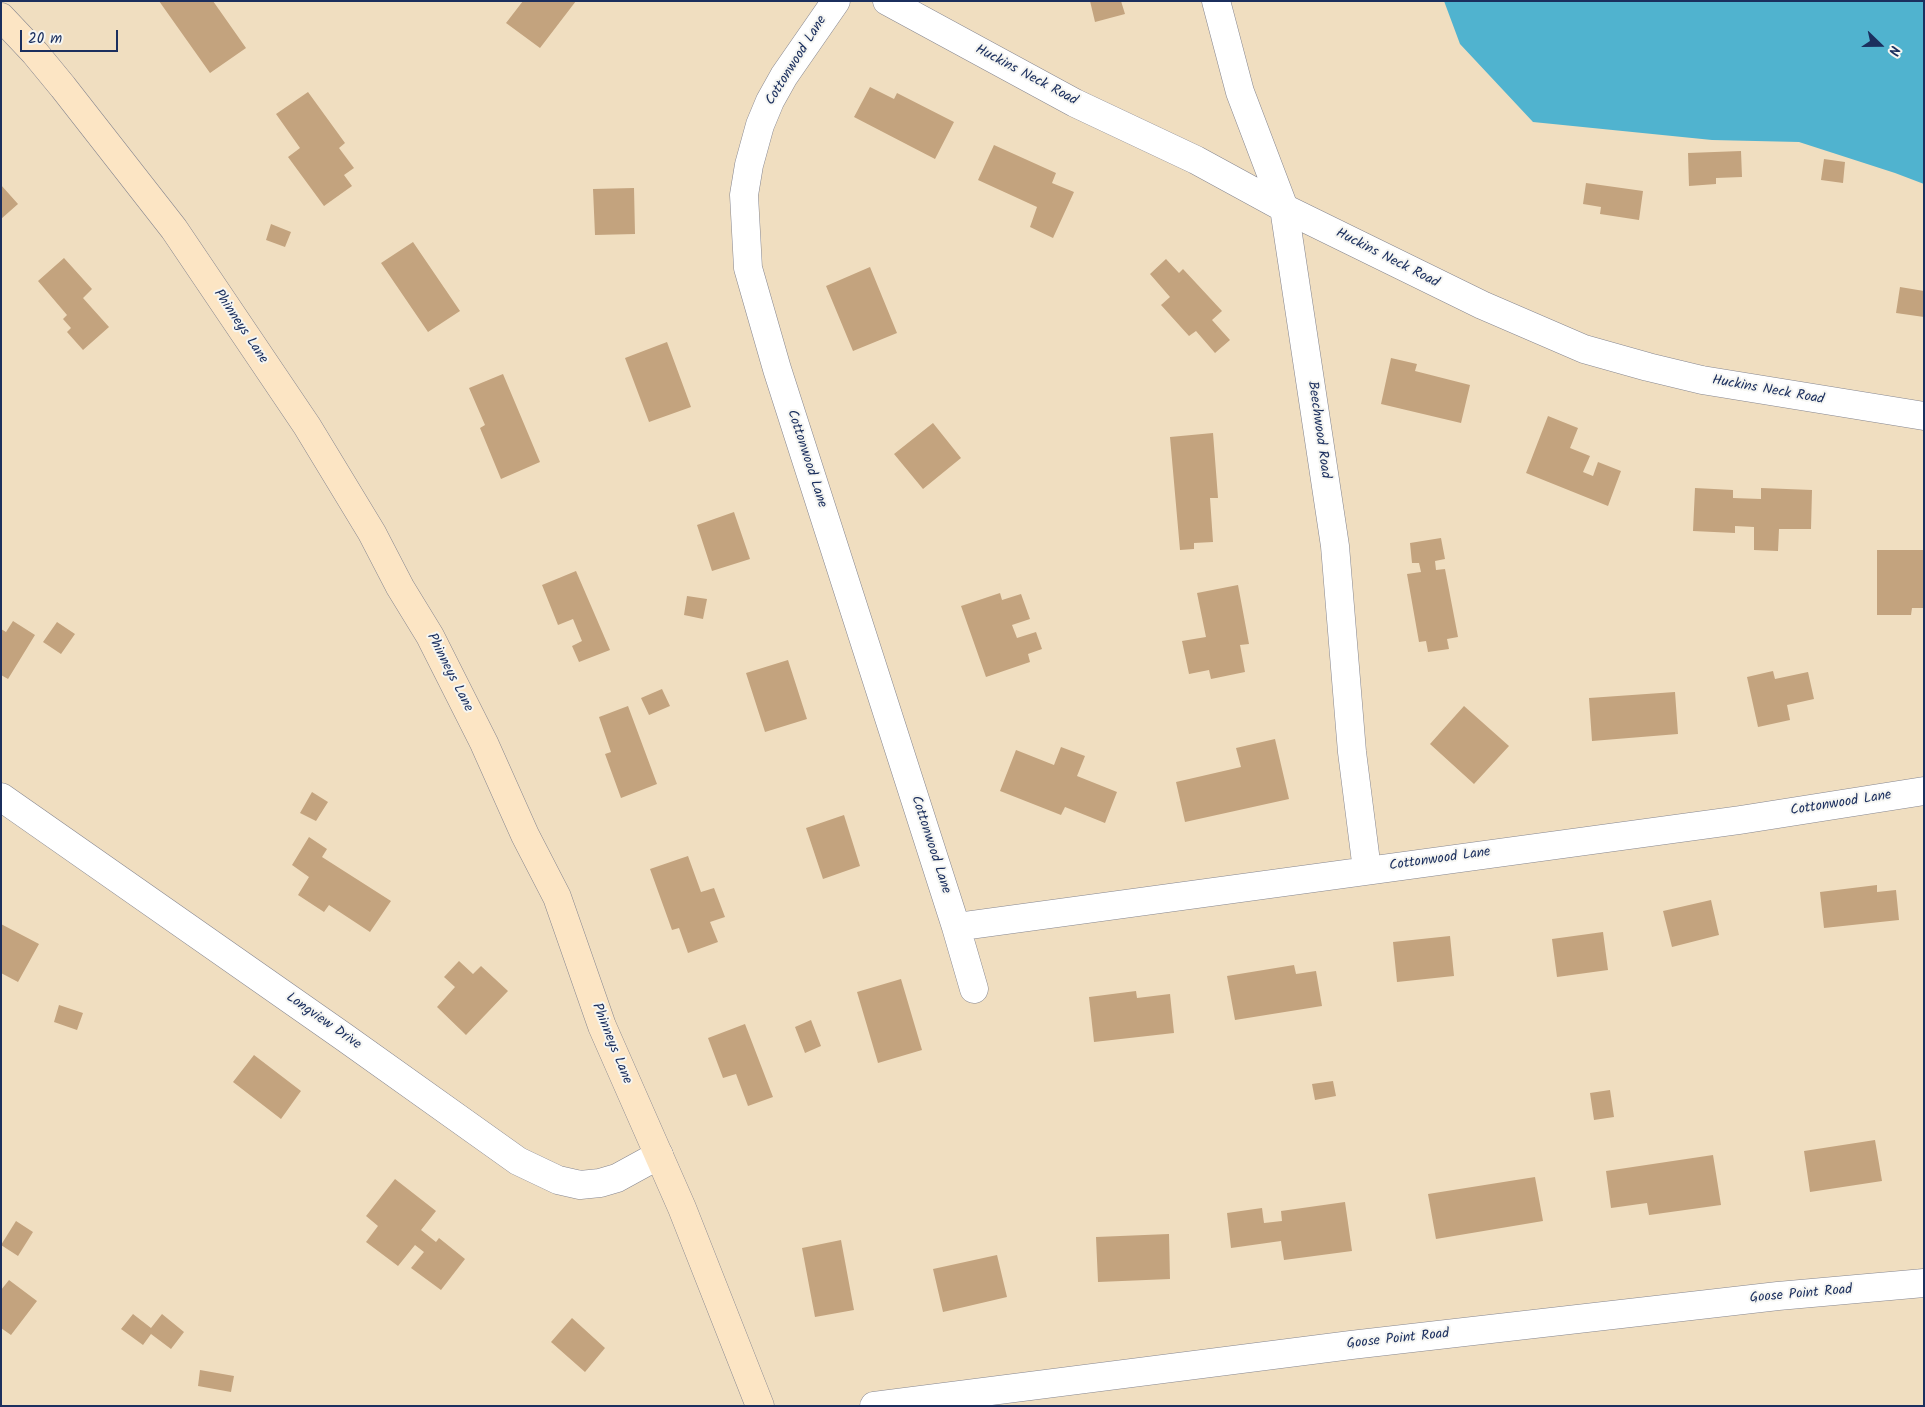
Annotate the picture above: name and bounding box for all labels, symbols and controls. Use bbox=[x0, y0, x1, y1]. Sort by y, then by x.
street label: Cottonwood Lane bbox=[763, 13, 831, 109]
scale bar bbox=[22, 20, 120, 52]
north arrow bbox=[1855, 20, 1905, 70]
text: 20 m bbox=[28, 27, 62, 51]
street label: Huckins Neck Road bbox=[972, 42, 1080, 110]
text: N bbox=[1882, 42, 1906, 59]
street label: Huckins Neck Road bbox=[1333, 226, 1441, 292]
street label: Phinneys Lane bbox=[209, 287, 271, 367]
street label: Huckins Neck Road bbox=[1711, 373, 1825, 409]
street label: Beechwood Road bbox=[1303, 380, 1333, 480]
street label: Cottonwood Lane bbox=[782, 408, 830, 510]
street label: Phinneys Lane bbox=[422, 631, 476, 715]
street label: Cottonwood Lane bbox=[1789, 788, 1893, 820]
street label: Cottonwood Lane bbox=[906, 794, 954, 896]
street label: Cottonwood Lane bbox=[1388, 845, 1492, 875]
street label: Longview Drive bbox=[282, 990, 364, 1054]
street label: Phinneys Lane bbox=[587, 1001, 635, 1087]
street label: Goose Point Road bbox=[1749, 1282, 1853, 1308]
street label: Goose Point Road bbox=[1346, 1326, 1450, 1354]

